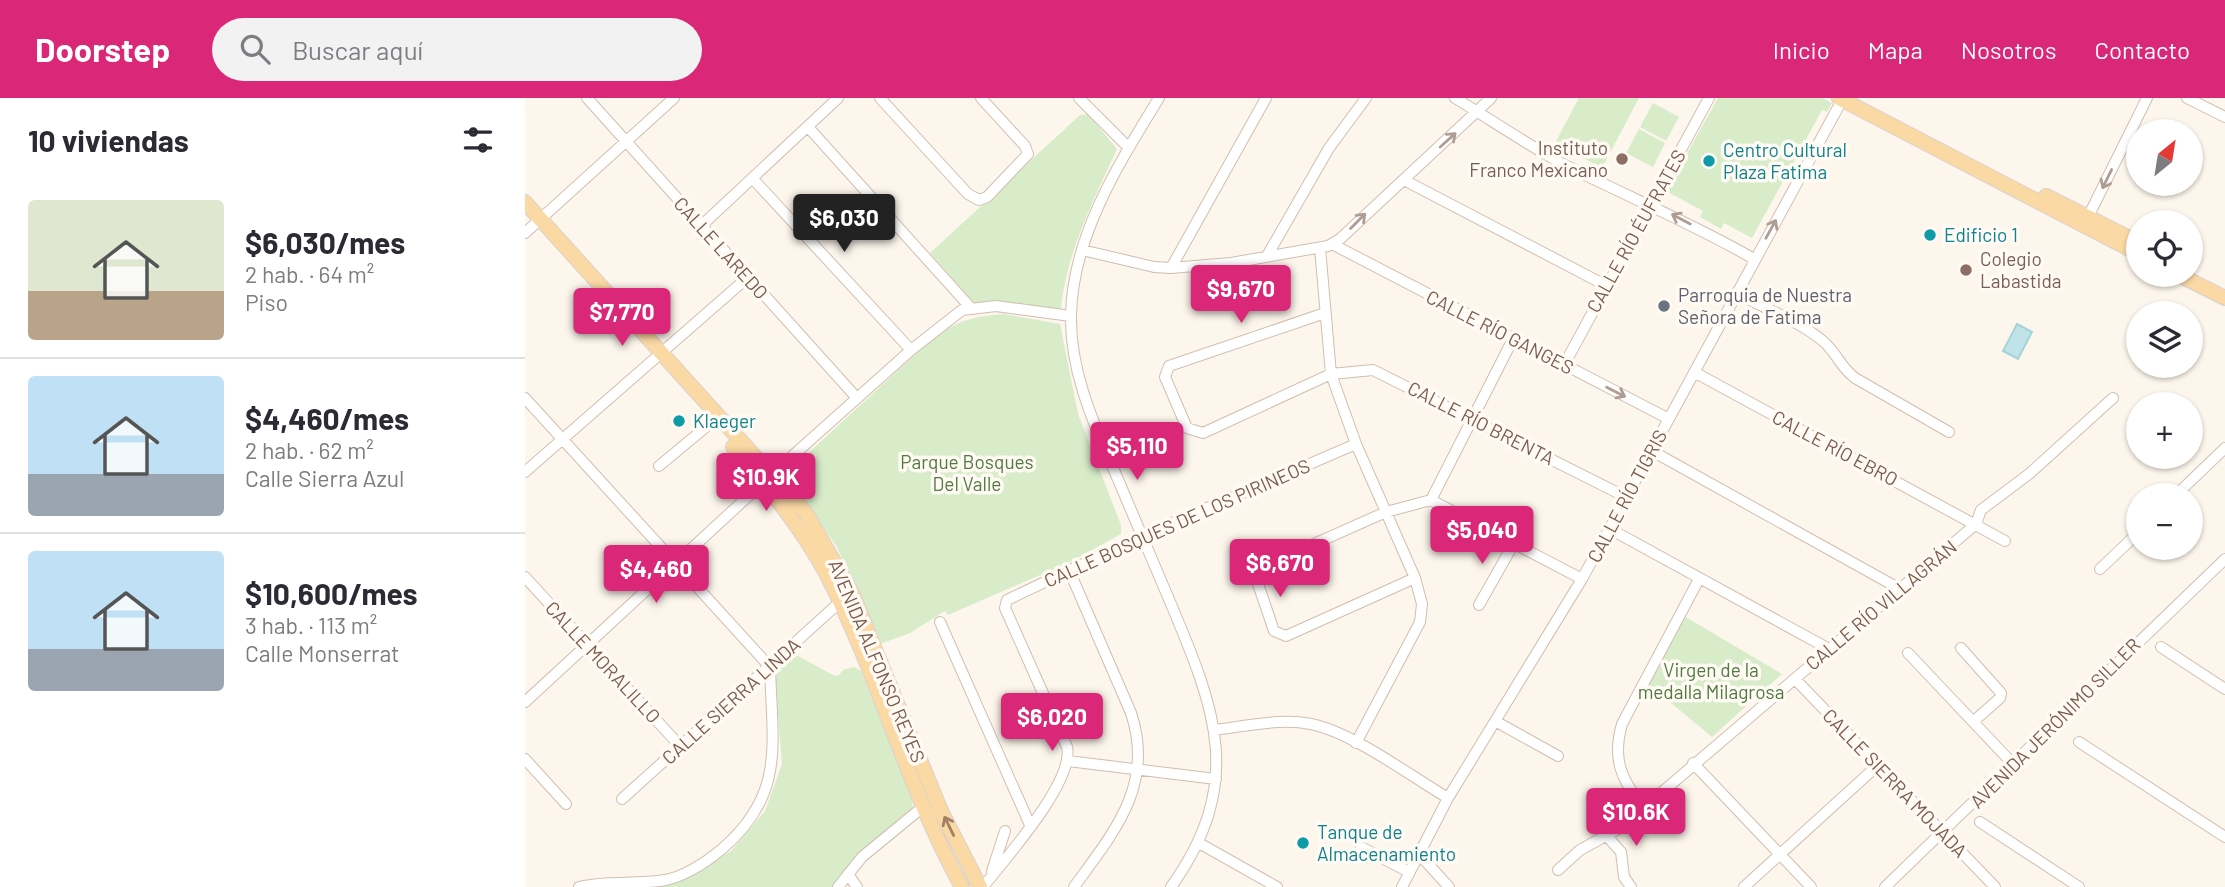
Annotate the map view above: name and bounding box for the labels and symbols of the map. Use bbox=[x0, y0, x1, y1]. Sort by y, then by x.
north arrow bbox=[2126, 119, 2203, 196]
one-way arrow bbox=[1439, 132, 1457, 148]
place label: Instituto Franco Mexicano bbox=[1469, 136, 1608, 181]
place label: Centro Cultural Plaza Fatima bbox=[1723, 138, 1847, 183]
street label: CALLE RÍO ÉUFRATES bbox=[1581, 145, 1690, 316]
marker: Instituto Franco Mexicano bbox=[1614, 151, 1630, 167]
marker: Centro Cultural Plaza Fatima bbox=[1701, 153, 1717, 169]
one-way arrow bbox=[2099, 168, 2113, 189]
street label: CALLE LAREDO bbox=[669, 192, 773, 304]
pin: $6,030 bbox=[787, 194, 901, 254]
one-way arrow bbox=[1671, 212, 1692, 226]
one-way arrow bbox=[1349, 213, 1366, 230]
one-way arrow bbox=[1765, 219, 1778, 240]
place label: Edificio 1 bbox=[1944, 223, 2018, 246]
marker: Edificio 1 bbox=[1922, 227, 1938, 243]
place label: Colegio Labastida bbox=[1980, 247, 2062, 292]
marker: Colegio Labastida bbox=[1958, 262, 1974, 278]
pin: $9,670 bbox=[1184, 266, 1298, 325]
place label: Parroquia de Nuestra Señora de Fatima bbox=[1678, 283, 1852, 328]
street label: CALLE RÍO GANGES bbox=[1423, 284, 1578, 379]
pin: $7,770 bbox=[565, 288, 679, 348]
marker: Parroquia de Nuestra Señora de Fatima bbox=[1656, 298, 1672, 314]
street label: CALLE RÍO BRENTA bbox=[1404, 376, 1558, 469]
one-way arrow bbox=[1605, 385, 1626, 399]
street label: CALLE RÍO EBRO bbox=[1768, 405, 1902, 490]
place label: Klaeger bbox=[693, 409, 756, 432]
marker: Klaeger bbox=[671, 413, 687, 429]
pin: $5,110 bbox=[1080, 422, 1194, 482]
street label: CALLE RÍO TIGRIS bbox=[1582, 425, 1671, 566]
park label: Parque Bosques Del Valle bbox=[900, 450, 1034, 495]
street label: CALLE BOSQUES DE LOS PIRINEOS bbox=[1040, 453, 1313, 592]
pin: $10.9K bbox=[709, 454, 823, 513]
pin: $5,040 bbox=[1425, 506, 1539, 566]
street label: CALLE RÍO VILLAGRÁN bbox=[1800, 535, 1961, 675]
pin: $6,670 bbox=[1223, 540, 1337, 599]
pin: $4,460 bbox=[599, 546, 713, 605]
street label: AVENIDA ALFONSO REYES bbox=[824, 556, 931, 766]
street label: CALLE MORALILLO bbox=[541, 596, 666, 727]
street label: CALLE SIERRA LINDA bbox=[657, 633, 804, 769]
street label: AVENIDA JERÓNIMO SILLER bbox=[1965, 633, 2144, 812]
park label: Virgen de la medalla Milagrosa bbox=[1638, 658, 1784, 703]
pin: $6,020 bbox=[995, 694, 1109, 753]
street label: CALLE SIERRA MOJADA bbox=[1818, 704, 1972, 862]
pin: $10.6K bbox=[1579, 788, 1693, 848]
one-way arrow bbox=[942, 816, 955, 837]
place label: Tanque de Almacenamiento bbox=[1317, 820, 1456, 865]
marker: Tanque de Almacenamiento bbox=[1295, 835, 1311, 851]

